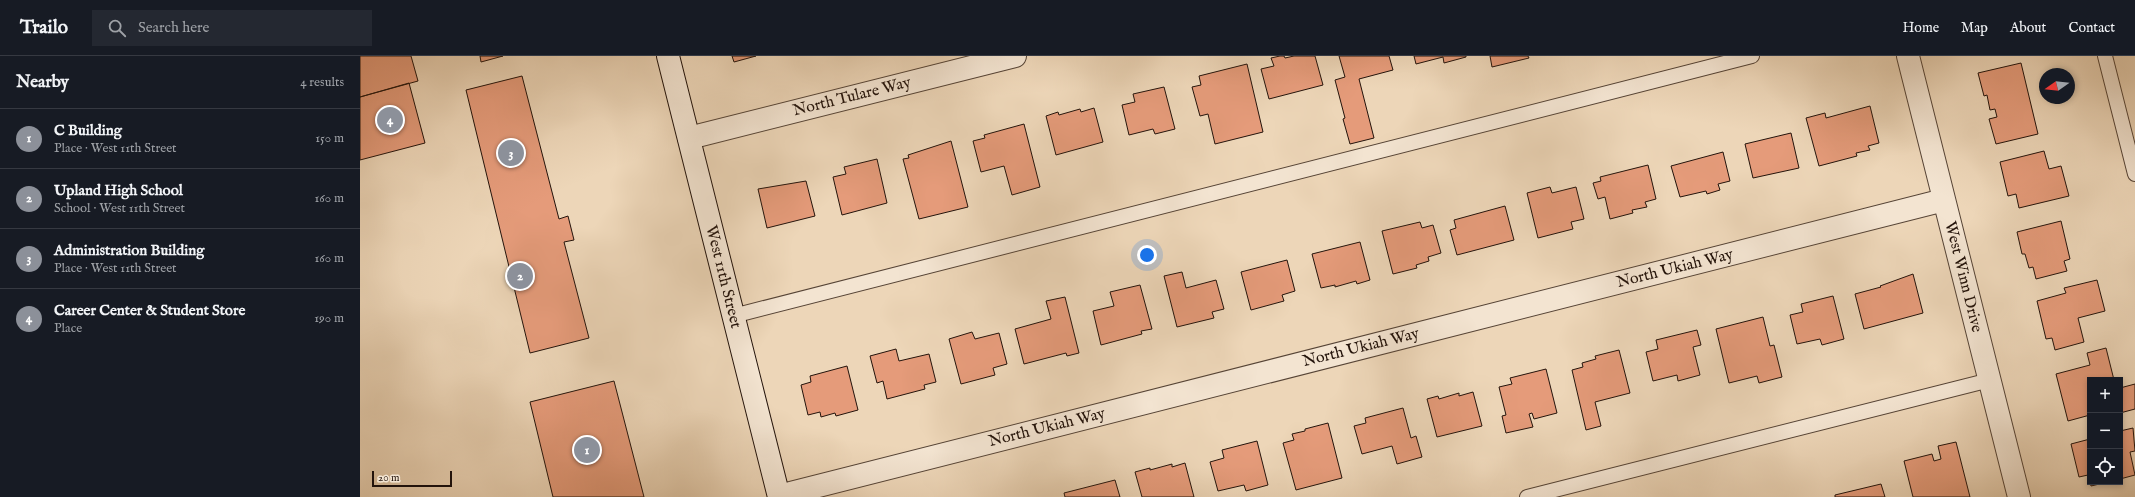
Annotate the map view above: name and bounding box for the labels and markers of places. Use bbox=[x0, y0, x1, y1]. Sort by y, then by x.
pin: 4 bbox=[377, 105, 403, 135]
pin: 3 bbox=[498, 138, 524, 168]
pin: 2 bbox=[507, 261, 533, 291]
pin: 1 bbox=[574, 435, 600, 465]

